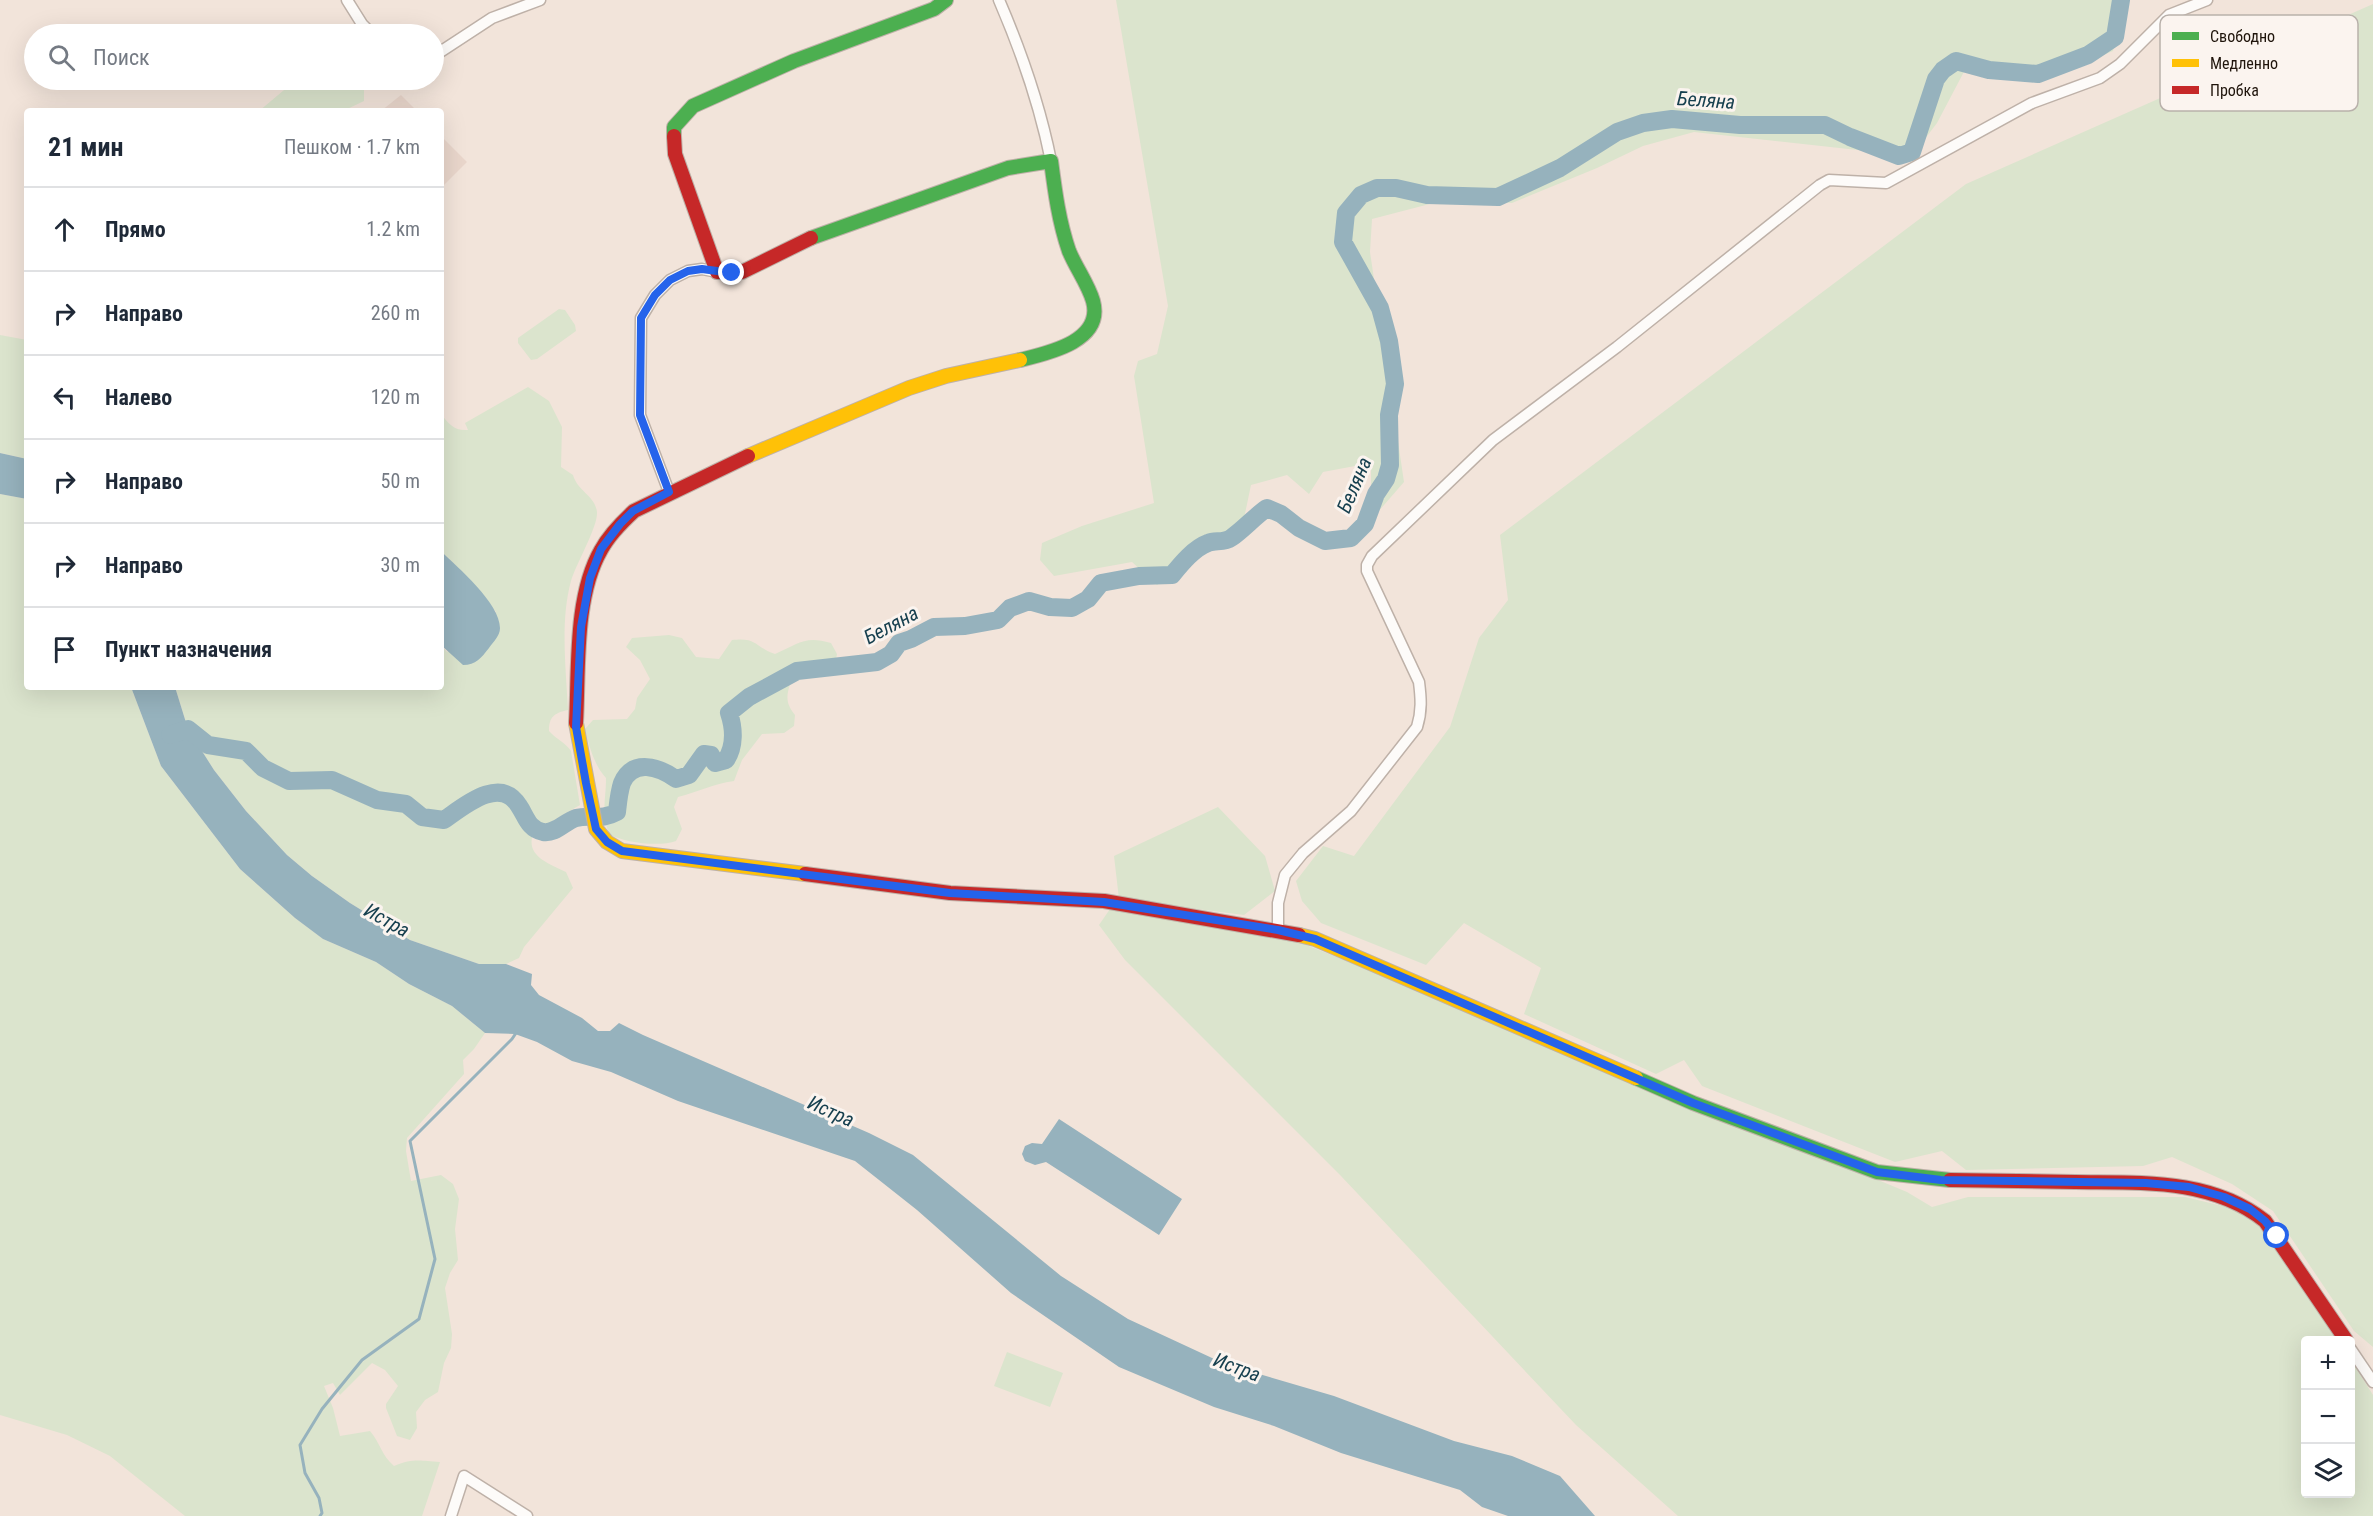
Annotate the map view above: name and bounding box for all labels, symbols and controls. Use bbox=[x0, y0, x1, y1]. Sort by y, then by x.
legend bbox=[2160, 15, 2358, 111]
search box bbox=[24, 24, 444, 90]
text: Свободно bbox=[2210, 27, 2275, 46]
icon: search bbox=[45, 41, 78, 74]
text: Поиск bbox=[93, 45, 150, 70]
text: Медленно bbox=[2210, 54, 2278, 73]
text: Пробка bbox=[2210, 81, 2259, 100]
water label: Беляна bbox=[1676, 86, 1736, 114]
text: 21 мин bbox=[48, 132, 124, 162]
text: Пешком · 1.7 km bbox=[284, 135, 420, 159]
icon: ahead bbox=[48, 213, 81, 246]
text: Прямо bbox=[105, 217, 166, 242]
text: 1.2 km bbox=[366, 217, 420, 241]
route end bbox=[718, 259, 744, 285]
icon: right bbox=[48, 297, 81, 330]
text: Направо bbox=[105, 301, 183, 326]
text: 260 m bbox=[371, 301, 420, 325]
icon: left bbox=[48, 381, 81, 414]
text: Налево bbox=[105, 385, 172, 410]
text: 120 m bbox=[371, 385, 420, 409]
water label: Беляна bbox=[1332, 453, 1376, 517]
icon: right bbox=[48, 465, 81, 498]
text: Направо bbox=[105, 469, 183, 494]
text: 50 m bbox=[381, 469, 420, 493]
icon: right bbox=[48, 549, 81, 582]
text: Направо bbox=[105, 553, 183, 578]
text: 30 m bbox=[381, 553, 420, 577]
water label: Беляна bbox=[860, 601, 922, 649]
icon: arrive bbox=[48, 633, 81, 666]
text: Пункт назначения bbox=[105, 637, 272, 662]
water label: Истра bbox=[360, 898, 414, 942]
water label: Истра bbox=[804, 1090, 858, 1132]
route start bbox=[2263, 1222, 2289, 1248]
map controls bbox=[2301, 1336, 2355, 1498]
button: + bbox=[2301, 1336, 2355, 1390]
water label: Истра bbox=[1210, 1347, 1264, 1387]
button: − bbox=[2301, 1390, 2355, 1444]
button: layers bbox=[2301, 1444, 2355, 1498]

